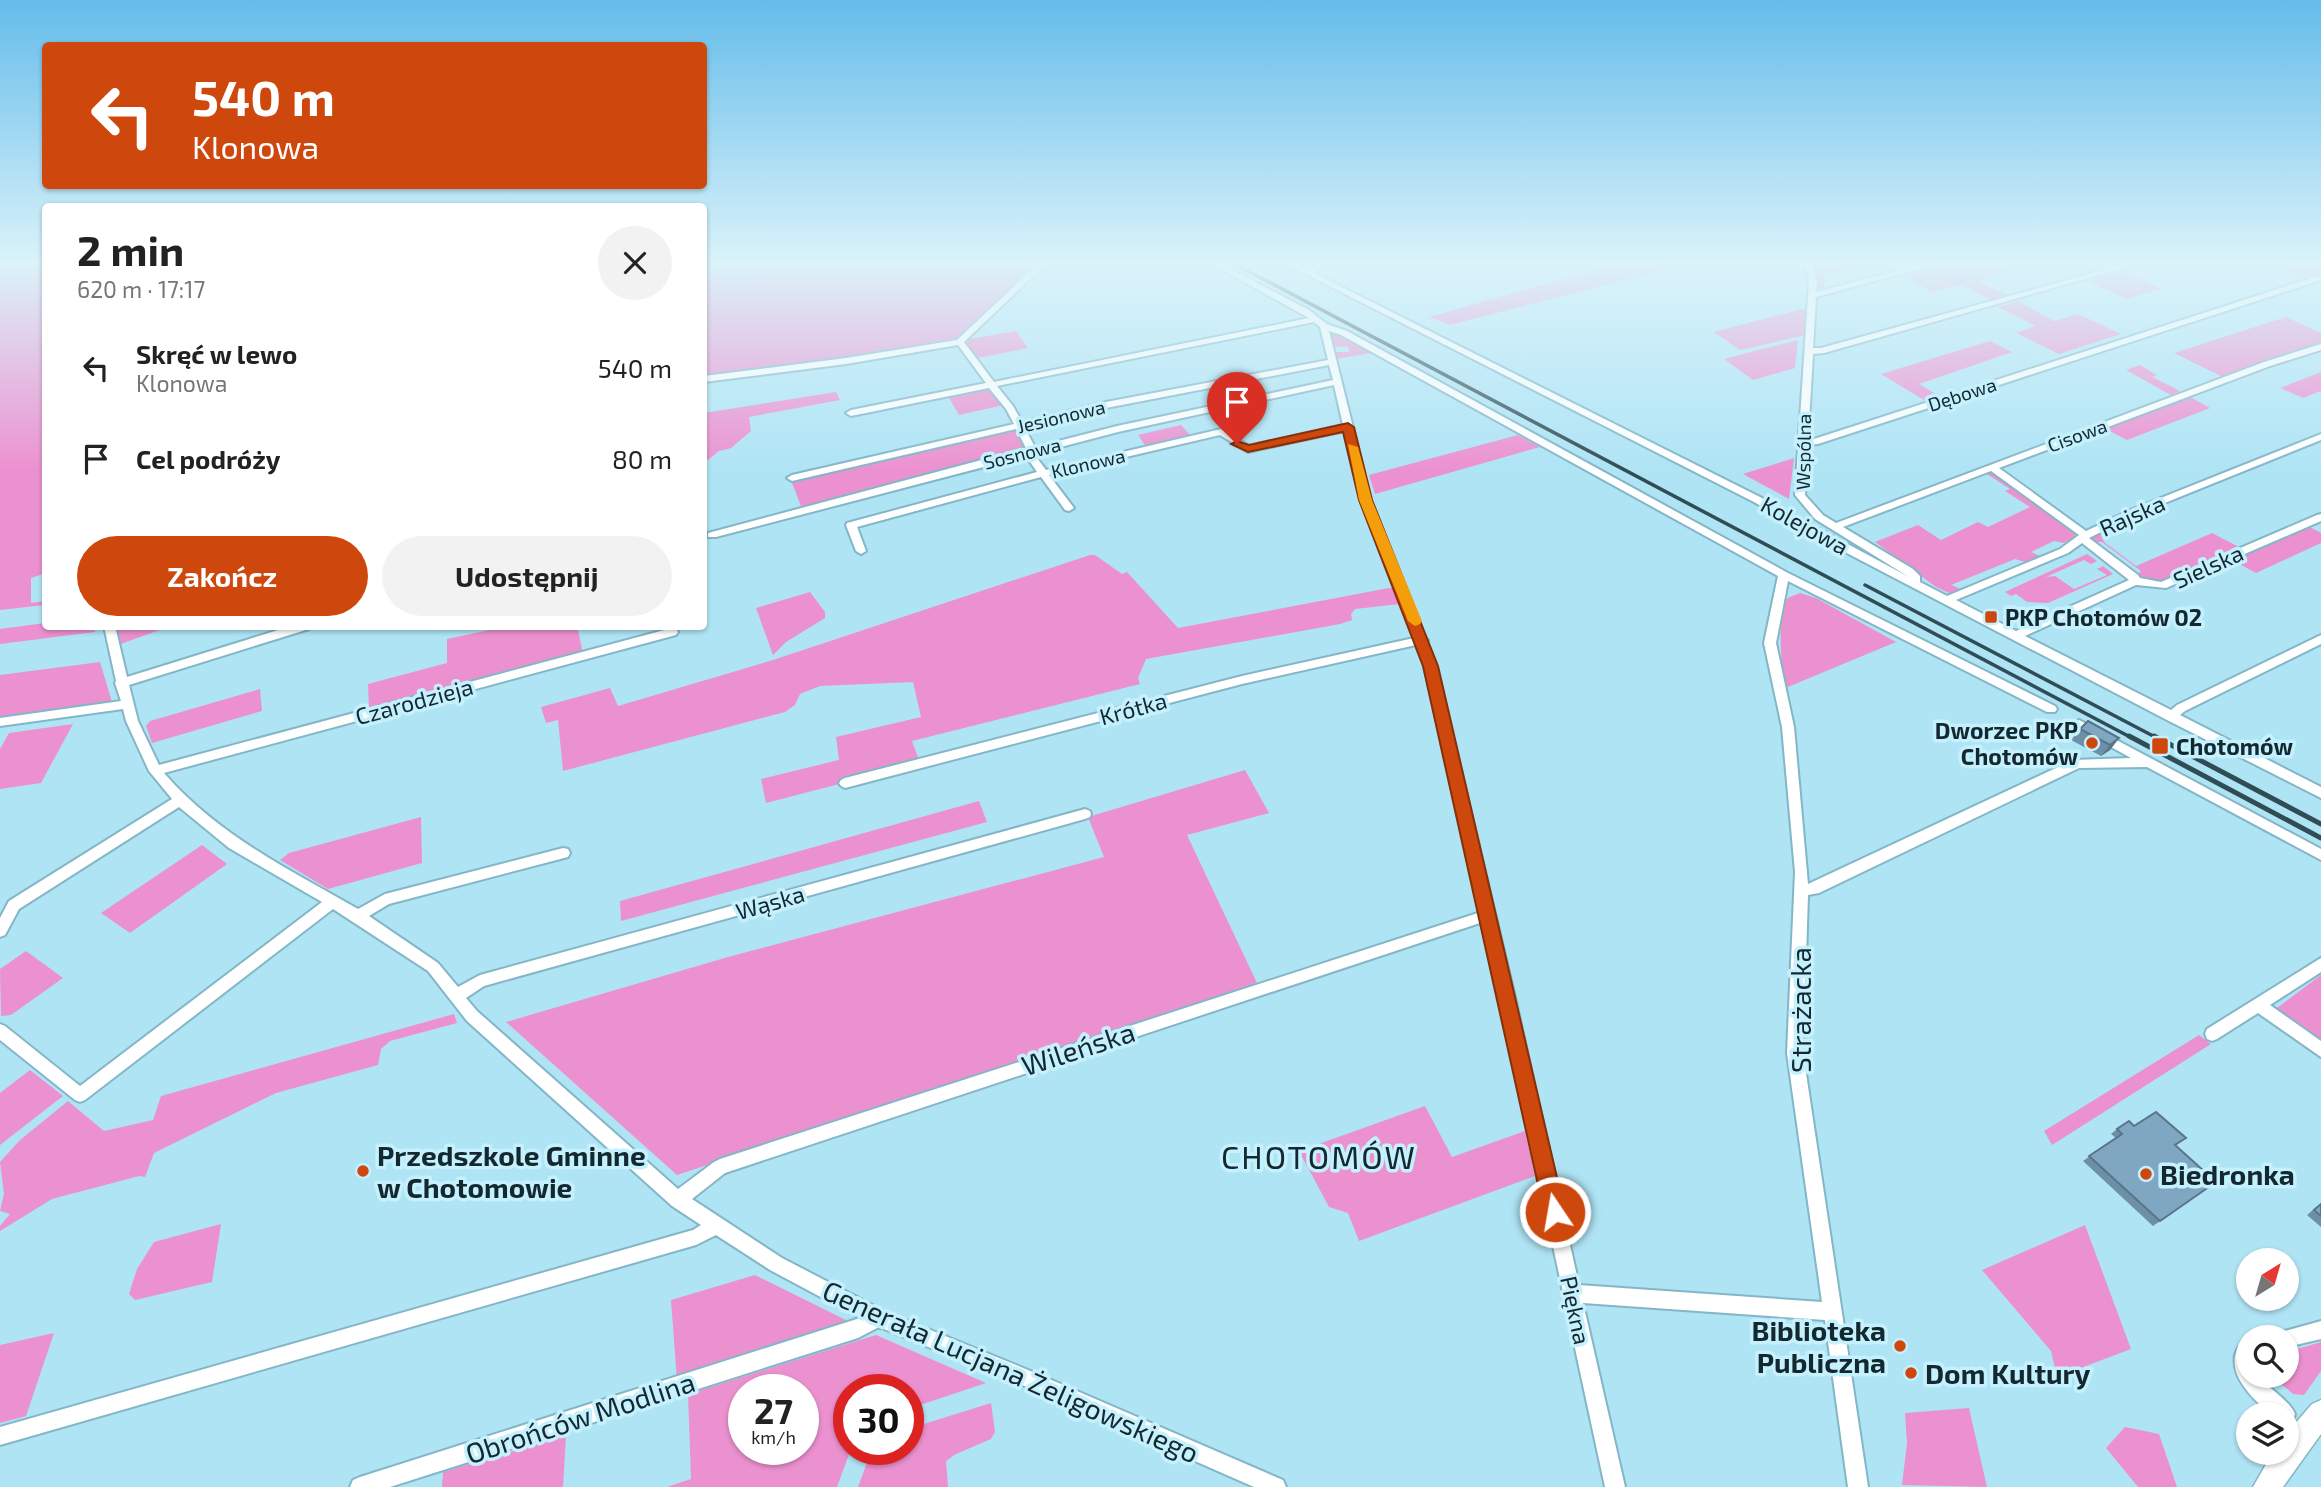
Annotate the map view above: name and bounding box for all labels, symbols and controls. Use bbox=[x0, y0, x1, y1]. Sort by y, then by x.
text: 540 m bbox=[192, 67, 335, 126]
icon: left bbox=[77, 70, 168, 161]
text: Klonowa bbox=[192, 127, 319, 165]
text: 2 min bbox=[77, 224, 184, 274]
button: close bbox=[598, 226, 672, 300]
text: 620 m · 17:17 bbox=[77, 275, 205, 303]
text: Skręć w lewo bbox=[136, 338, 297, 369]
icon: left bbox=[77, 349, 115, 387]
text: 540 m bbox=[598, 352, 672, 383]
text: Klonowa bbox=[136, 369, 227, 397]
pin bbox=[1207, 372, 1267, 444]
street label: Dębowa bbox=[1925, 372, 1999, 416]
icon: arrive bbox=[1218, 383, 1256, 421]
street label: Jesionowa bbox=[1015, 395, 1107, 437]
street label: Wspólna bbox=[1791, 414, 1815, 490]
street label: Cisowa bbox=[2044, 414, 2110, 456]
street label: Sosnowa bbox=[981, 432, 1063, 474]
icon: arrive bbox=[77, 440, 115, 478]
text: Cel podróży bbox=[136, 443, 281, 474]
text: 80 m bbox=[612, 443, 672, 474]
street label: Klonowa bbox=[1049, 443, 1127, 483]
street label: Rajska bbox=[2095, 488, 2169, 542]
street label: Kolejowa bbox=[1756, 490, 1854, 560]
button: Zakończ bbox=[77, 536, 368, 616]
button: Udostępnij bbox=[382, 536, 672, 616]
street label: Sielska bbox=[2169, 538, 2247, 594]
place label: PKP Chotomów 02 bbox=[2005, 603, 2202, 631]
marker: PKP Chotomów 02 bbox=[1983, 609, 1999, 625]
street label: Czarodzieja bbox=[352, 672, 476, 730]
street label: Krótka bbox=[1096, 686, 1170, 730]
place label: Dworzec PKP Chotomów bbox=[1935, 716, 2078, 770]
place label: Chotomów bbox=[2176, 732, 2294, 760]
marker: Dworzec PKP Chotomów bbox=[2084, 735, 2100, 751]
marker: Chotomów bbox=[2150, 736, 2170, 756]
street label: Wąska bbox=[732, 879, 808, 925]
street label: Strażacka bbox=[1783, 947, 1817, 1073]
street label: Wileńska bbox=[1017, 1014, 1139, 1082]
district label: CHOTOMÓW bbox=[1221, 1137, 1417, 1175]
place label: Przedszkole Gminne w Chotomowie bbox=[377, 1138, 646, 1204]
place label: Biedronka bbox=[2160, 1157, 2295, 1191]
marker: Przedszkole Gminne w Chotomowie bbox=[355, 1163, 371, 1179]
marker: Biedronka bbox=[2138, 1166, 2154, 1182]
position arrow bbox=[1518, 1175, 1592, 1249]
north arrow bbox=[2236, 1248, 2300, 1311]
map controls bbox=[2236, 1248, 2299, 1465]
street label: Generała Lucjana Żeligowskiego bbox=[818, 1272, 1204, 1470]
street label: Piękna bbox=[1555, 1273, 1597, 1347]
place label: Biblioteka Publiczna bbox=[1751, 1313, 1886, 1379]
button: search bbox=[2236, 1325, 2299, 1388]
marker: Biblioteka Publiczna bbox=[1892, 1338, 1908, 1354]
place label: Dom Kultury bbox=[1925, 1356, 2090, 1390]
street label: Obrońców Modlina bbox=[461, 1364, 699, 1470]
marker: Dom Kultury bbox=[1903, 1365, 1919, 1381]
speed limit sign: 30 bbox=[833, 1374, 924, 1465]
text: 27 bbox=[754, 1389, 793, 1431]
button: layers bbox=[2236, 1402, 2299, 1465]
text: km/h bbox=[751, 1426, 796, 1448]

